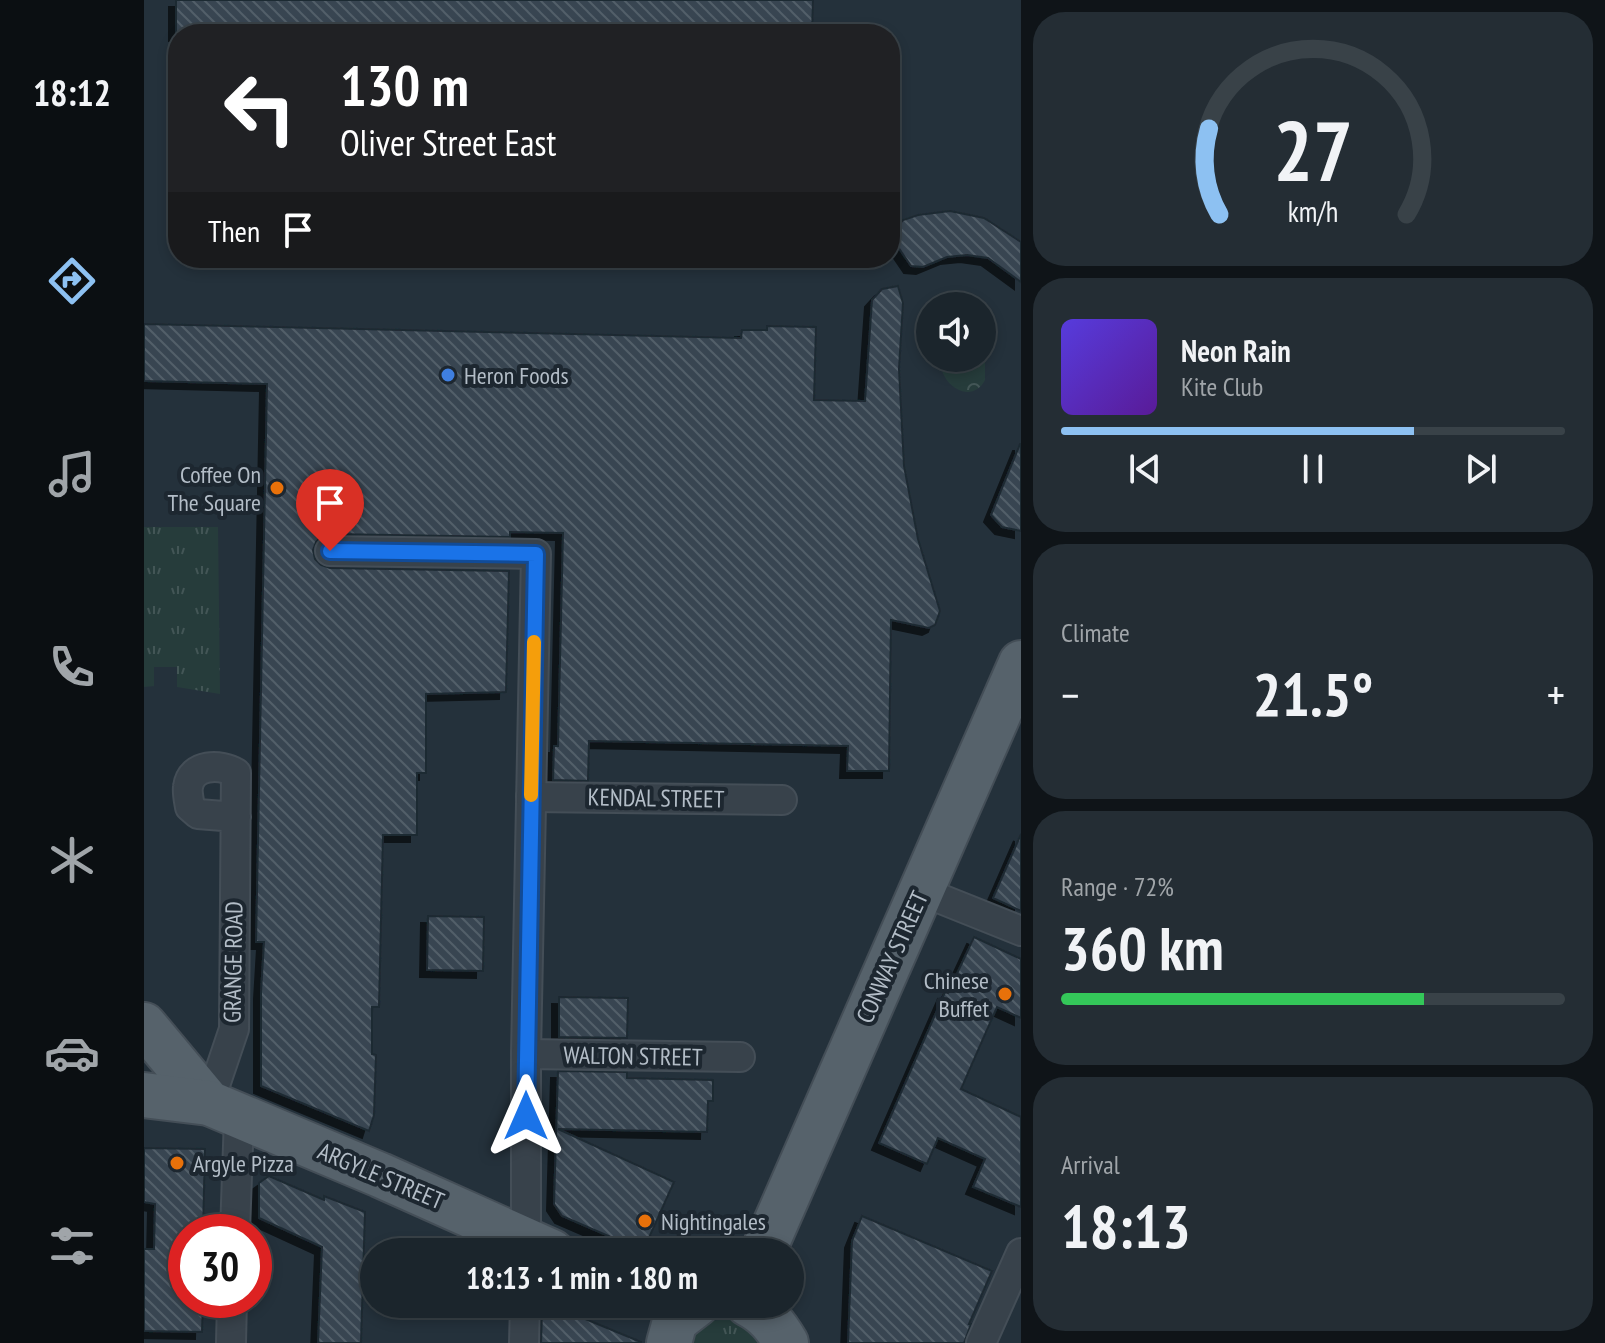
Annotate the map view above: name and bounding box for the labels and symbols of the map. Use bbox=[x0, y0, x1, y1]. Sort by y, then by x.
place label: Heron Foods bbox=[464, 360, 569, 391]
marker: Heron Foods bbox=[439, 366, 457, 384]
place label: Coffee On The Square bbox=[168, 459, 261, 518]
pin bbox=[296, 469, 364, 551]
marker: Coffee On The Square bbox=[268, 479, 286, 497]
street label: KENDAL STREET bbox=[587, 781, 725, 815]
street label: CONWAY STREET bbox=[849, 886, 935, 1028]
street label: GRANGE ROAD bbox=[216, 901, 250, 1023]
place label: Chinese Buffet bbox=[924, 965, 989, 1024]
marker: Chinese Buffet bbox=[996, 985, 1014, 1003]
street label: WALTON STREET bbox=[563, 1039, 703, 1073]
position arrow bbox=[484, 1074, 568, 1158]
street label: ARGYLE STREET bbox=[313, 1136, 449, 1217]
place label: Argyle Pizza bbox=[193, 1148, 294, 1179]
marker: Argyle Pizza bbox=[168, 1154, 186, 1172]
place label: Nightingales bbox=[661, 1206, 766, 1237]
marker: Nightingales bbox=[636, 1212, 654, 1230]
speed limit sign: 30 bbox=[168, 1214, 272, 1318]

